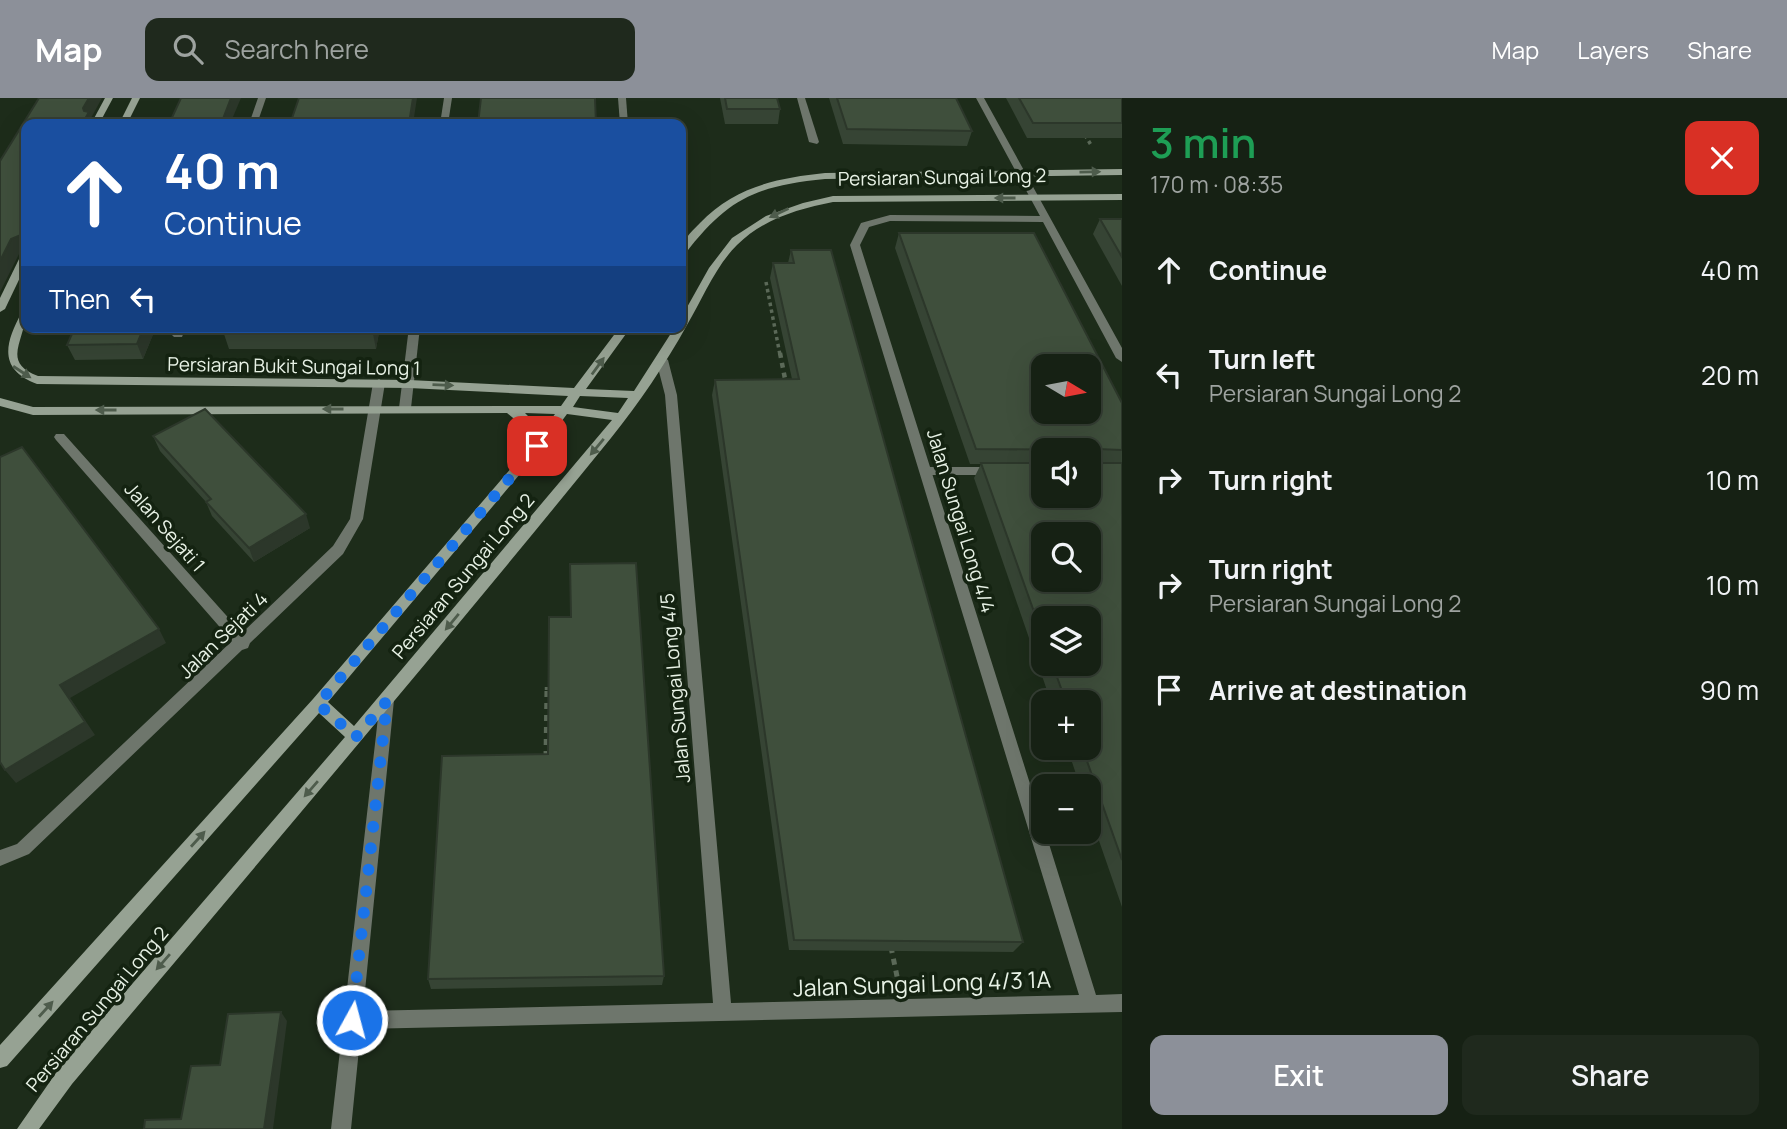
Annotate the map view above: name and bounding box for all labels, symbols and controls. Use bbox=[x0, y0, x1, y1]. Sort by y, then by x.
search box bbox=[145, 18, 635, 81]
text: Map bbox=[35, 27, 103, 72]
icon: search bbox=[169, 30, 207, 68]
text: Search here bbox=[225, 31, 369, 67]
text: Map bbox=[1492, 33, 1539, 66]
text: Layers bbox=[1577, 33, 1649, 66]
text: Share bbox=[1687, 33, 1752, 66]
text: 3 min bbox=[1150, 113, 1256, 171]
button: close bbox=[1685, 121, 1759, 195]
text: 40 m bbox=[164, 137, 280, 204]
icon: ahead bbox=[49, 147, 140, 238]
street label: Persiaran Sungai Long 2 bbox=[838, 162, 1046, 192]
one-way arrow bbox=[1079, 166, 1101, 178]
text: 170 m · 08:35 bbox=[1150, 168, 1283, 200]
one-way arrow bbox=[994, 192, 1016, 203]
text: Continue bbox=[164, 201, 302, 245]
one-way arrow bbox=[769, 208, 790, 219]
icon: ahead bbox=[1150, 251, 1188, 289]
text: Continue bbox=[1209, 252, 1327, 288]
text: 40 m bbox=[1701, 252, 1759, 288]
icon: left bbox=[124, 280, 162, 318]
text: Then bbox=[49, 281, 110, 317]
text: Turn left bbox=[1209, 341, 1316, 377]
street label: Persiaran Bukit Sungai Long 1 bbox=[167, 351, 421, 381]
north arrow bbox=[1031, 354, 1101, 424]
map controls bbox=[1031, 354, 1101, 844]
icon: left bbox=[1150, 356, 1188, 394]
one-way arrow bbox=[591, 357, 605, 375]
text: 20 m bbox=[1701, 357, 1759, 393]
one-way arrow bbox=[12, 366, 32, 379]
text: Persiaran Sungai Long 2 bbox=[1209, 377, 1461, 409]
one-way arrow bbox=[432, 380, 454, 391]
one-way arrow bbox=[322, 403, 344, 414]
one-way arrow bbox=[94, 404, 116, 416]
pin bbox=[507, 416, 567, 476]
street label: Jalan Sungai Long 4/4 bbox=[921, 426, 1001, 616]
icon: arrive bbox=[518, 427, 556, 465]
one-way arrow bbox=[590, 438, 605, 455]
button: sound bbox=[1031, 438, 1101, 508]
icon: right bbox=[1150, 461, 1188, 499]
text: Turn right bbox=[1209, 462, 1333, 498]
text: 10 m bbox=[1706, 462, 1759, 498]
street label: Jalan Sejati 1 bbox=[119, 477, 211, 577]
street label: Persiaran Sungai Long 2 bbox=[386, 488, 540, 664]
button: search bbox=[1031, 522, 1101, 592]
text: Turn right bbox=[1209, 551, 1333, 587]
icon: right bbox=[1150, 566, 1188, 604]
text: 10 m bbox=[1706, 567, 1759, 603]
street label: Jalan Sejati 4 bbox=[173, 586, 273, 684]
text: Persiaran Sungai Long 2 bbox=[1209, 587, 1461, 619]
street label: Jalan Sungai Long 4/5 bbox=[654, 592, 696, 784]
button: layers bbox=[1031, 606, 1101, 676]
one-way arrow bbox=[445, 614, 460, 631]
icon: arrive bbox=[1150, 671, 1188, 709]
text: Arrive at destination bbox=[1209, 672, 1467, 708]
text: 90 m bbox=[1700, 672, 1759, 708]
button: + bbox=[1031, 690, 1101, 760]
button: − bbox=[1031, 774, 1101, 844]
one-way arrow bbox=[304, 781, 319, 798]
one-way arrow bbox=[189, 830, 205, 847]
street label: Persiaran Sungai Long 2 bbox=[20, 921, 174, 1097]
one-way arrow bbox=[156, 954, 171, 971]
street label: Jalan Sungai Long 4/3 1A bbox=[792, 962, 1052, 1003]
position arrow bbox=[315, 983, 389, 1057]
one-way arrow bbox=[38, 1001, 54, 1018]
button: Exit bbox=[1150, 1035, 1448, 1115]
button: Share bbox=[1462, 1035, 1759, 1115]

